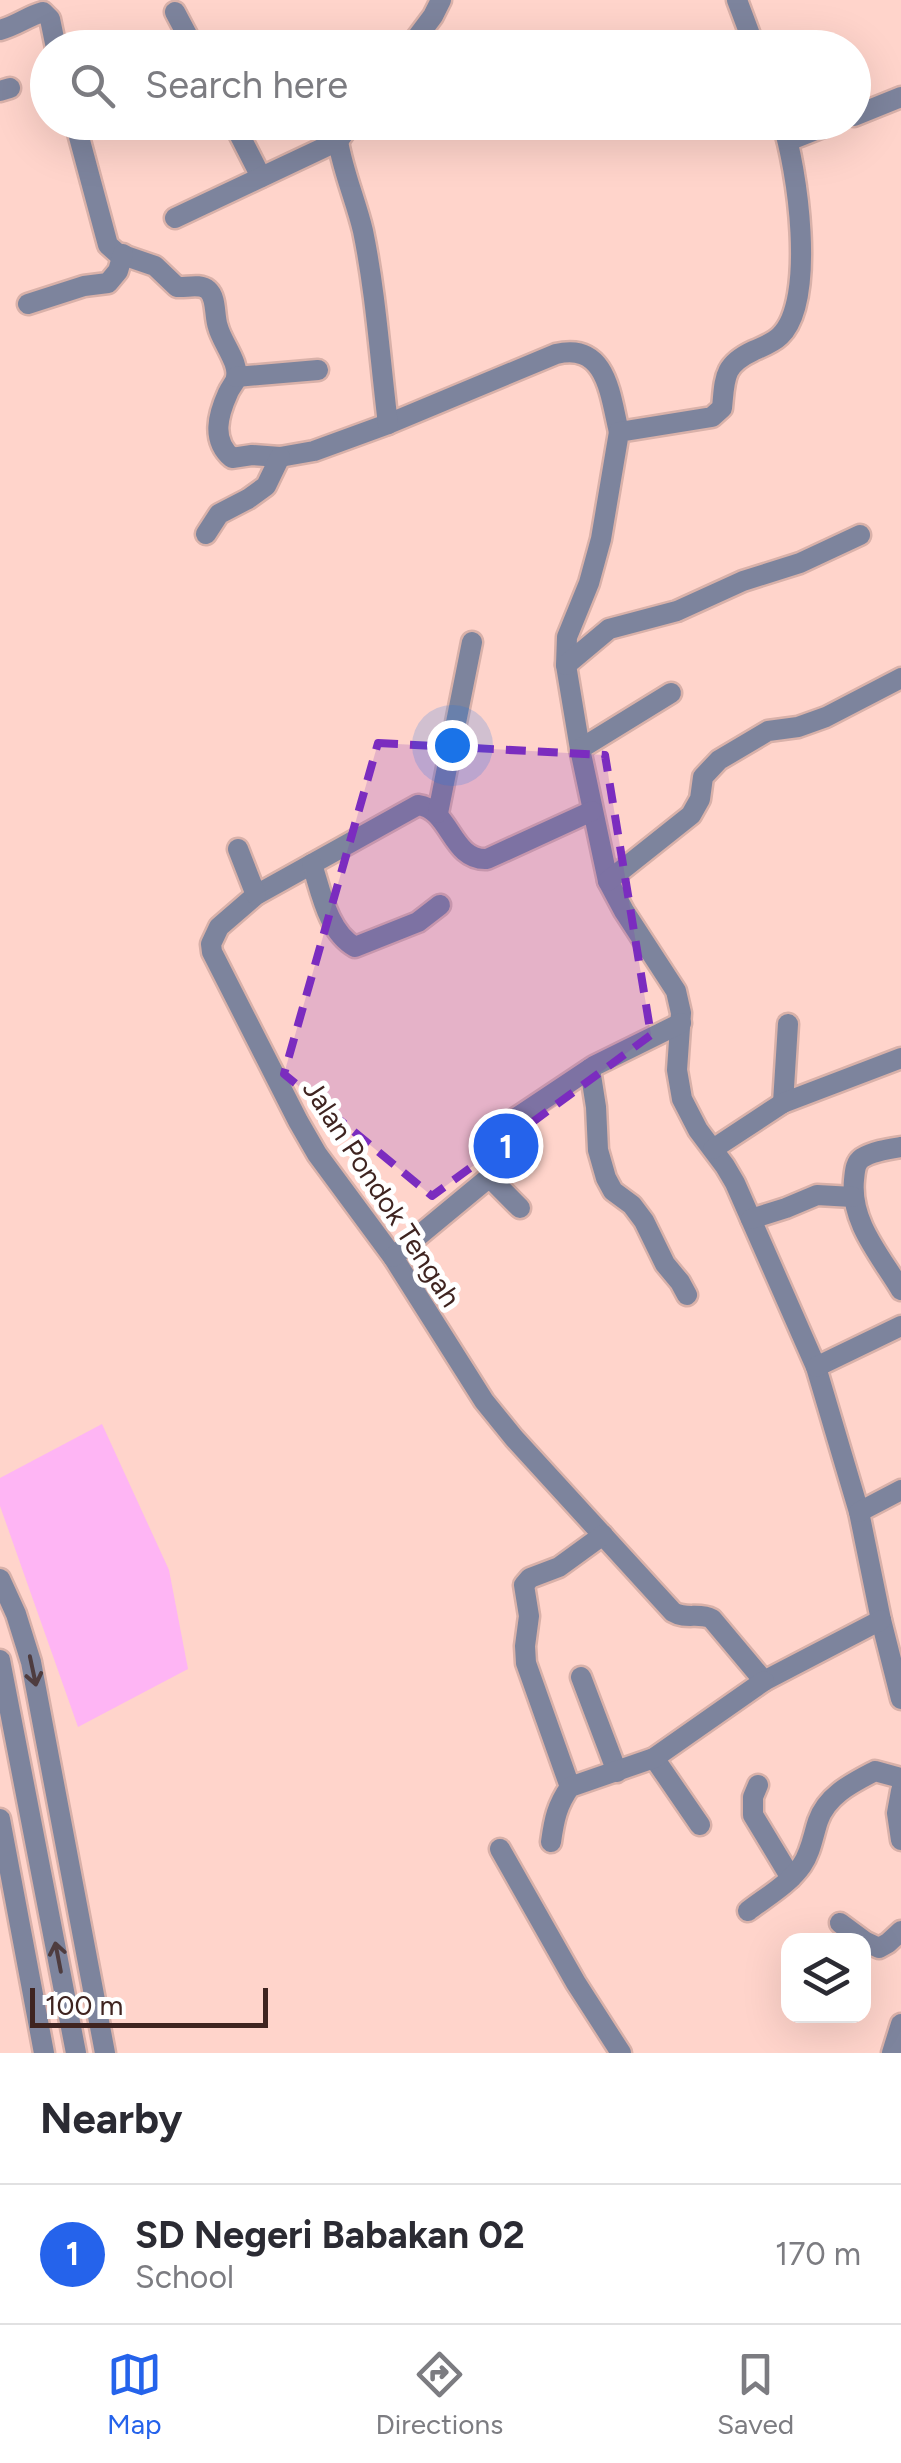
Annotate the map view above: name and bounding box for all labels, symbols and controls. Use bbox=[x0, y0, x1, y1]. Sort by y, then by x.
search box bbox=[30, 30, 871, 140]
icon: search bbox=[65, 58, 120, 113]
text: Search here bbox=[145, 62, 348, 108]
your location bbox=[427, 720, 478, 771]
street label: Jalan Pondok Tengah bbox=[296, 1073, 468, 1313]
pin: 1 bbox=[474, 1108, 538, 1184]
one-way arrow bbox=[24, 1654, 43, 1686]
map controls bbox=[781, 1933, 871, 2023]
button: layers bbox=[781, 1933, 871, 2023]
one-way arrow bbox=[48, 1941, 67, 1974]
scale bar bbox=[30, 1983, 268, 2028]
text: 100 m bbox=[45, 1988, 123, 2022]
text: Nearby bbox=[40, 2093, 182, 2144]
text: SD Negeri Babakan 02 bbox=[135, 2212, 525, 2258]
text: 1 bbox=[66, 2235, 79, 2273]
text: 170 m bbox=[775, 2235, 861, 2273]
text: School bbox=[135, 2258, 234, 2296]
tab: Map bbox=[107, 2347, 162, 2441]
tab: Directions bbox=[376, 2347, 503, 2441]
tab: Saved bbox=[717, 2347, 794, 2441]

